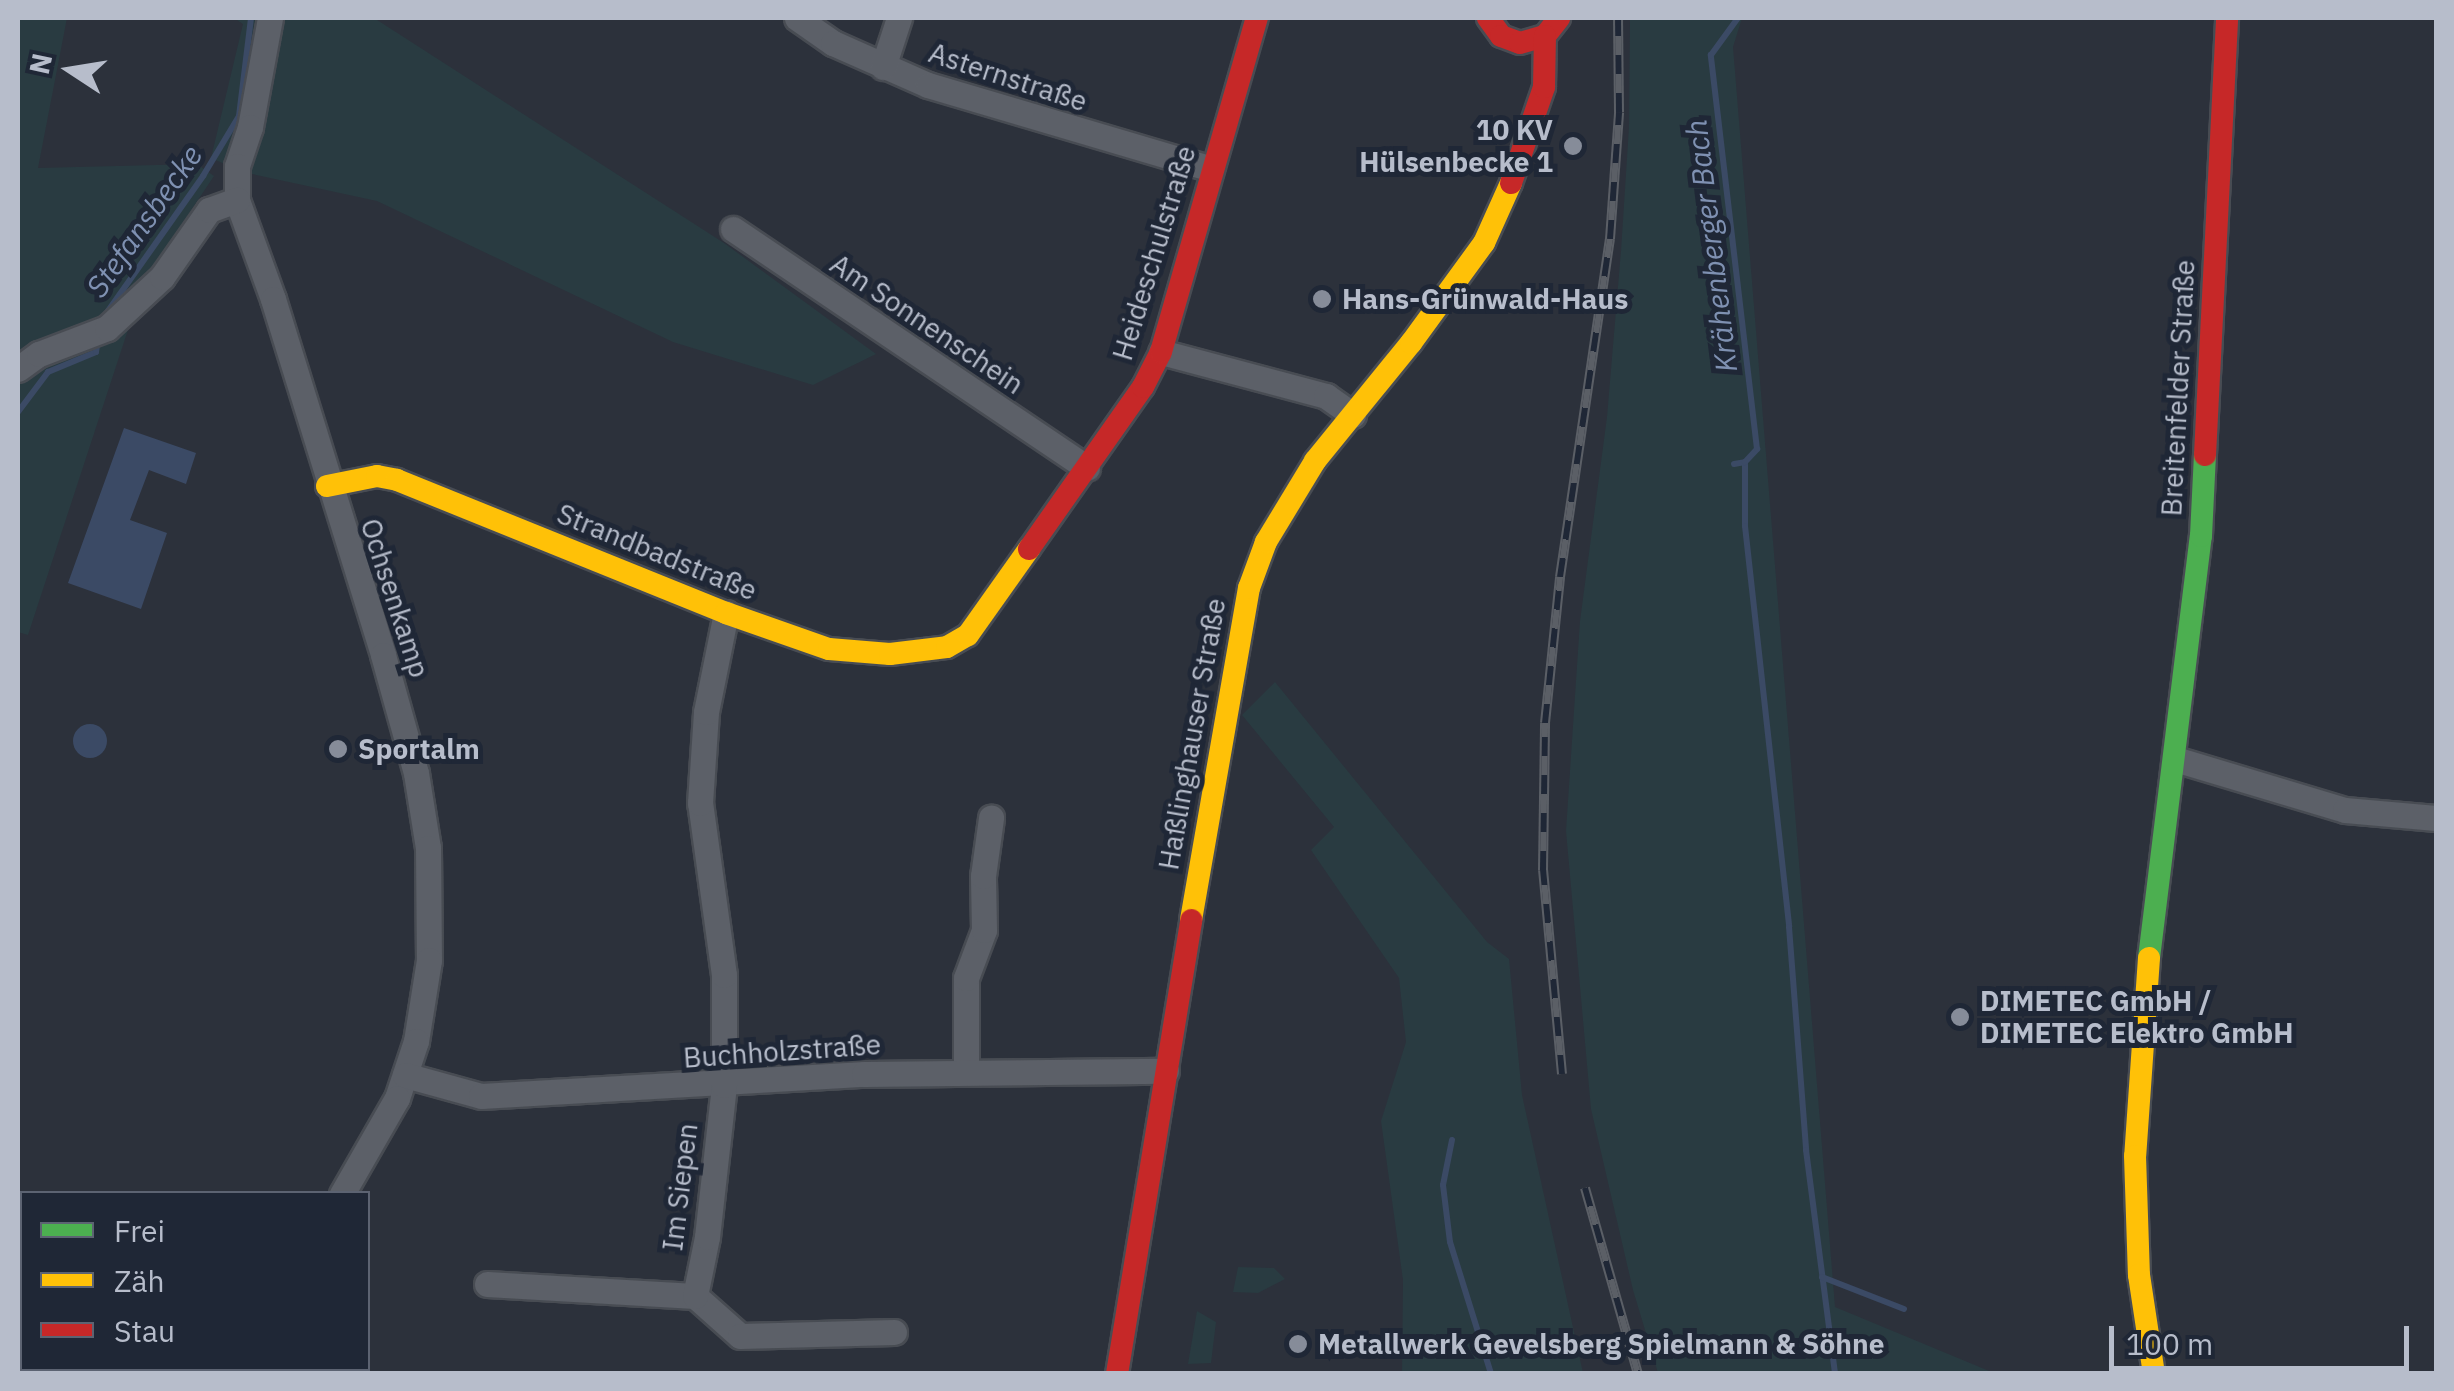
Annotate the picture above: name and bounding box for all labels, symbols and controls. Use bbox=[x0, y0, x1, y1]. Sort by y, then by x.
north arrow bbox=[20, 20, 120, 120]
street label: Asternstraße bbox=[925, 36, 1091, 118]
text: N bbox=[20, 50, 60, 77]
place label: 10 KV Hülsenbecke 1 bbox=[1359, 113, 1553, 179]
water label: Krähenberger Bach bbox=[1678, 117, 1744, 375]
marker: 10 KV Hülsenbecke 1 bbox=[1562, 135, 1584, 157]
water label: Stefansbecke bbox=[78, 138, 210, 304]
street label: Heideschulstraße bbox=[1105, 142, 1203, 364]
street label: Am Sonnenschein bbox=[824, 247, 1030, 401]
street label: Breitenfelder Straße bbox=[2155, 259, 2201, 517]
place label: Hans-Grünwald-Haus bbox=[1342, 282, 1628, 316]
marker: Hans-Grünwald-Haus bbox=[1311, 288, 1333, 310]
street label: Strandbadstraße bbox=[552, 497, 762, 607]
street label: Ochsenkamp bbox=[354, 514, 436, 682]
street label: Haßlinghauser Straße bbox=[1152, 596, 1232, 872]
place label: Sportalm bbox=[358, 732, 480, 766]
marker: Sportalm bbox=[327, 738, 349, 760]
place label: DIMETEC GmbH / DIMETEC Elektro GmbH bbox=[1980, 984, 2294, 1050]
marker: DIMETEC GmbH / DIMETEC Elektro GmbH bbox=[1949, 1006, 1971, 1028]
street label: Buchholzstraße bbox=[682, 1027, 882, 1075]
street label: Im Siepen bbox=[656, 1121, 704, 1253]
legend bbox=[20, 1191, 370, 1371]
text: Frei bbox=[114, 1211, 165, 1250]
text: Zäh bbox=[114, 1261, 164, 1300]
scale bar bbox=[2114, 1306, 2414, 1368]
text: Stau bbox=[114, 1311, 175, 1350]
text: 100 m bbox=[2126, 1324, 2213, 1363]
place label: Metallwerk Gevelsberg Spielmann & Söhne bbox=[1318, 1327, 1884, 1361]
marker: Metallwerk Gevelsberg Spielmann & Söhne bbox=[1287, 1333, 1309, 1355]

